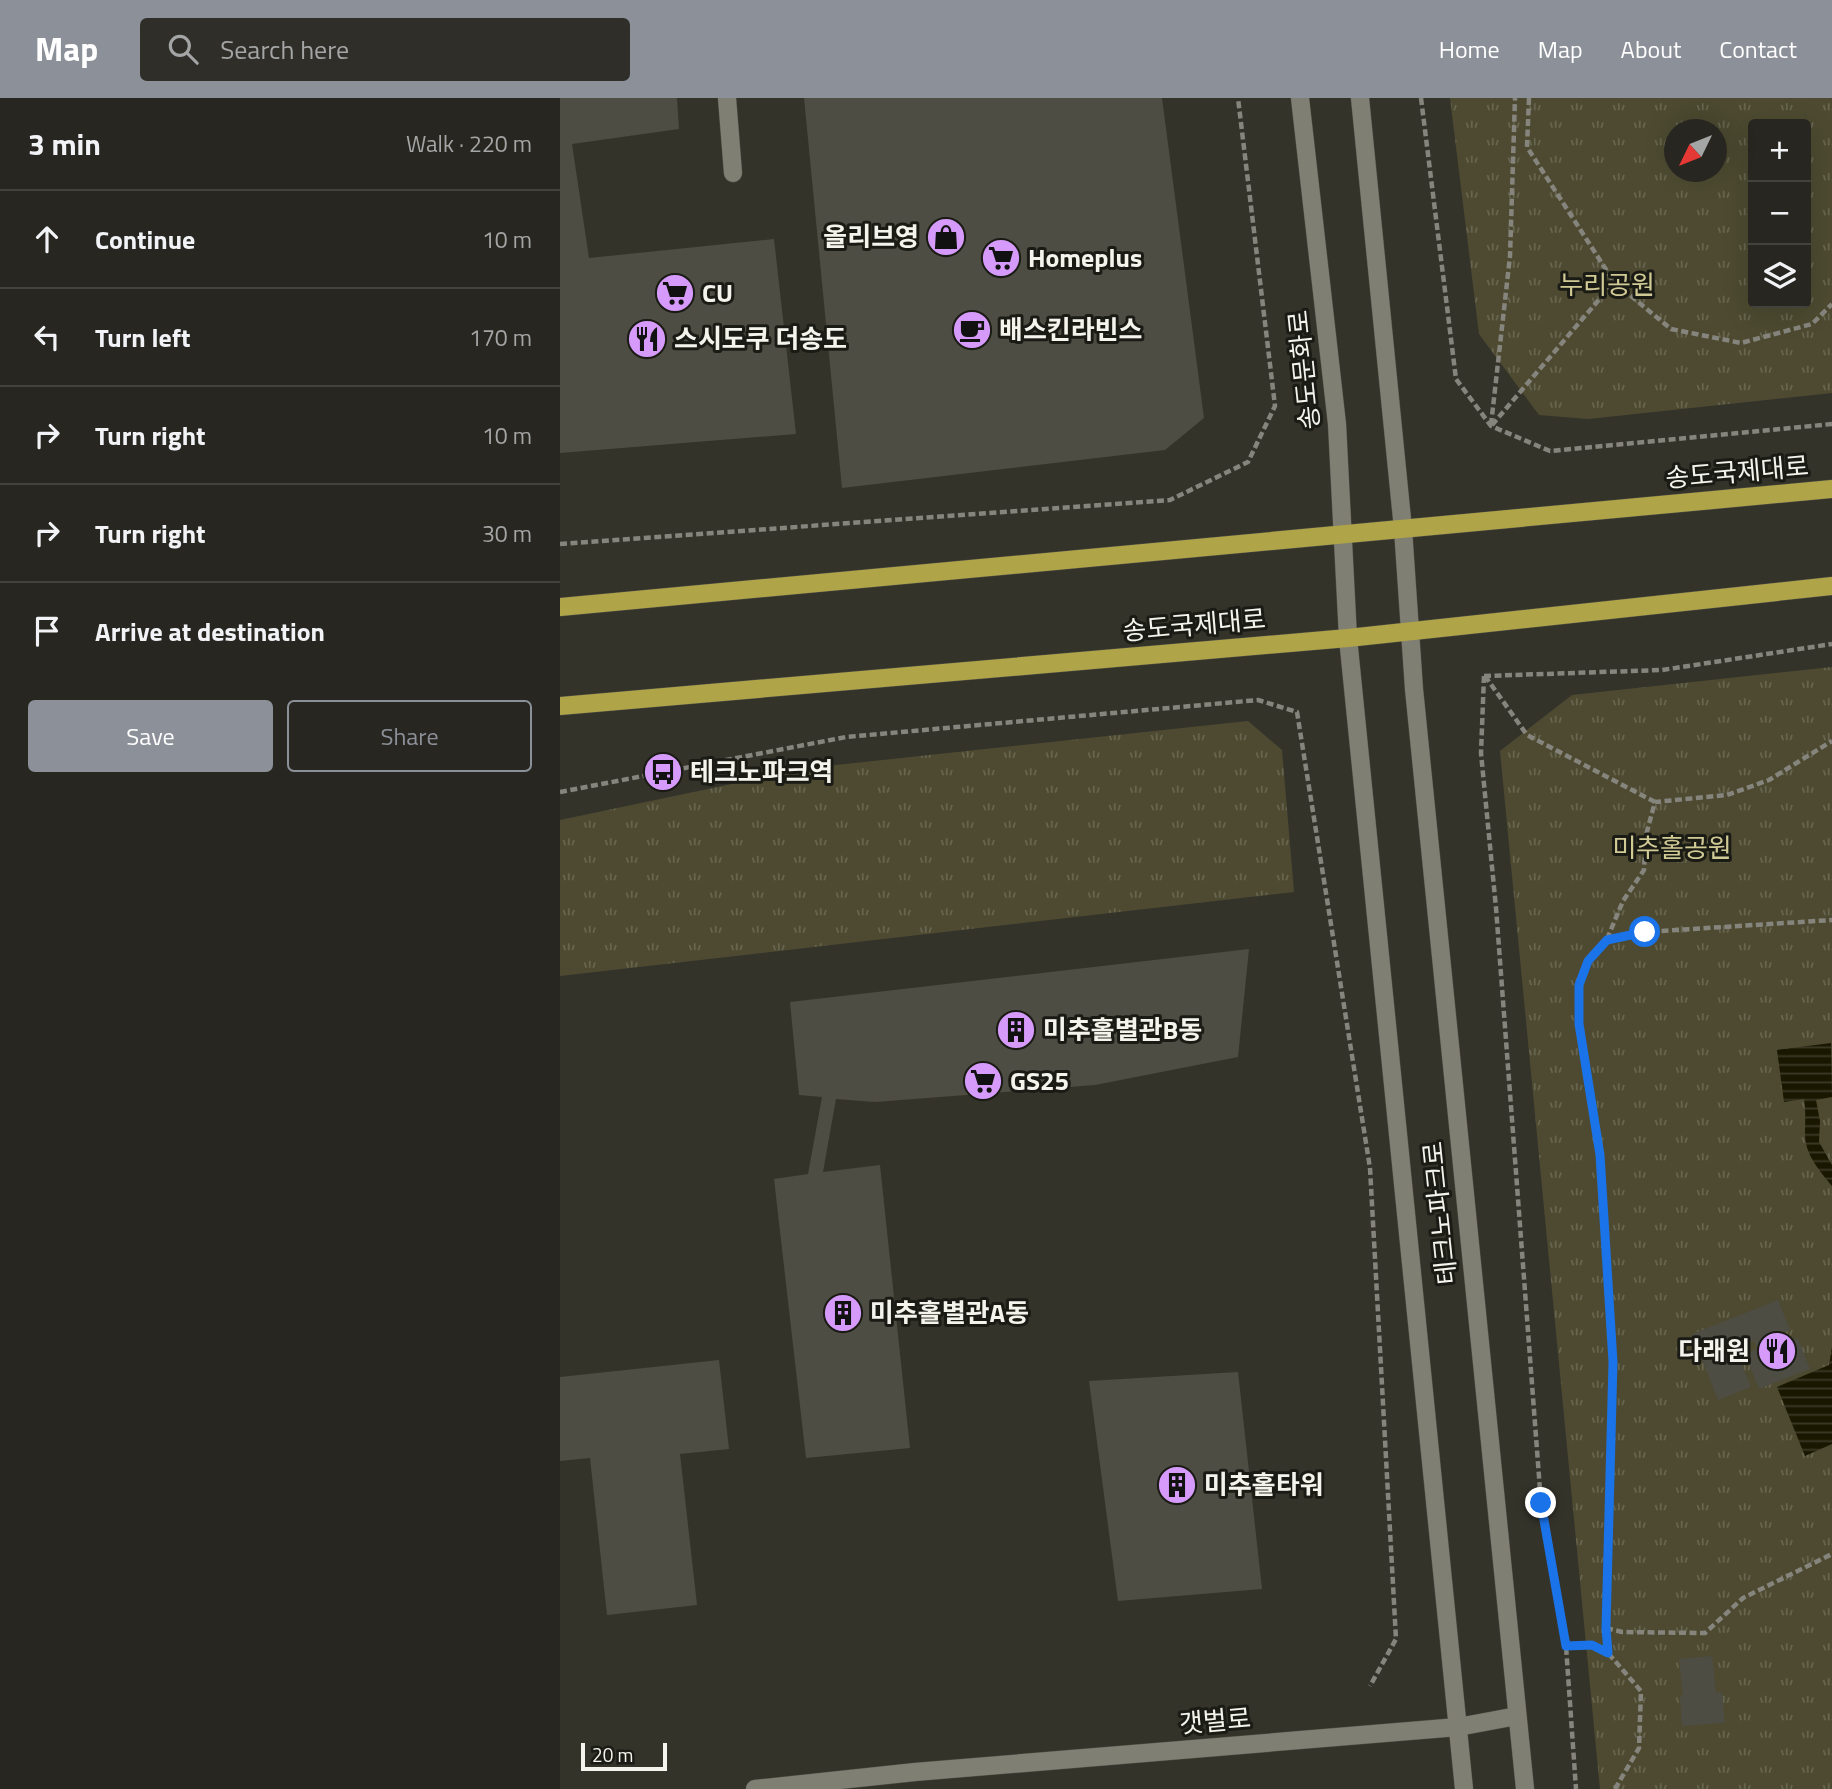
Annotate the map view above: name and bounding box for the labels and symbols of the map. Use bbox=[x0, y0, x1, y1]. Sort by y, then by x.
north arrow bbox=[1664, 119, 1727, 182]
shop icon: 올리브영 bbox=[925, 216, 967, 258]
place label: 올리브영 bbox=[823, 217, 919, 256]
supermarket icon: Homeplus bbox=[980, 237, 1022, 279]
place label: Homeplus bbox=[1028, 238, 1142, 277]
park label: 누리공원 bbox=[1559, 265, 1655, 304]
supermarket icon: CU bbox=[654, 272, 696, 314]
place label: CU bbox=[702, 273, 733, 312]
cafe icon: 배스킨라빈스 bbox=[951, 309, 993, 351]
street label: 송도문화로 bbox=[1278, 309, 1329, 432]
place label: 배스킨라빈스 bbox=[999, 310, 1143, 349]
restaurant icon: 스시도쿠 더송도 bbox=[626, 318, 668, 360]
place label: 스시도쿠 더송도 bbox=[674, 319, 847, 358]
street label: 송도국제대로 bbox=[1664, 446, 1810, 497]
street label: 송도국제대로 bbox=[1121, 599, 1267, 650]
bus stop icon: 테크노파크역 bbox=[642, 751, 684, 793]
place label: 테크노파크역 bbox=[690, 752, 834, 791]
park label: 미추홀공원 bbox=[1612, 828, 1732, 867]
route start bbox=[1629, 916, 1660, 947]
building icon: 미추홀별관B동 bbox=[995, 1009, 1037, 1051]
place label: 미추홀별관B동 bbox=[1043, 1010, 1202, 1049]
supermarket icon: GS25 bbox=[962, 1060, 1004, 1102]
place label: GS25 bbox=[1010, 1061, 1069, 1100]
street label: 테크노파크로 bbox=[1413, 1140, 1466, 1286]
building icon: 미추홀별관A동 bbox=[822, 1292, 864, 1334]
place label: 미추홀별관A동 bbox=[870, 1293, 1029, 1332]
restaurant icon: 다래원 bbox=[1756, 1330, 1798, 1372]
place label: 다래원 bbox=[1678, 1331, 1750, 1370]
building icon: 미추홀타워 bbox=[1156, 1464, 1198, 1506]
place label: 미추홀타워 bbox=[1204, 1465, 1324, 1504]
route end bbox=[1525, 1487, 1556, 1518]
street label: 갯벌로 bbox=[1178, 1698, 1252, 1743]
scale bar bbox=[581, 1740, 667, 1772]

